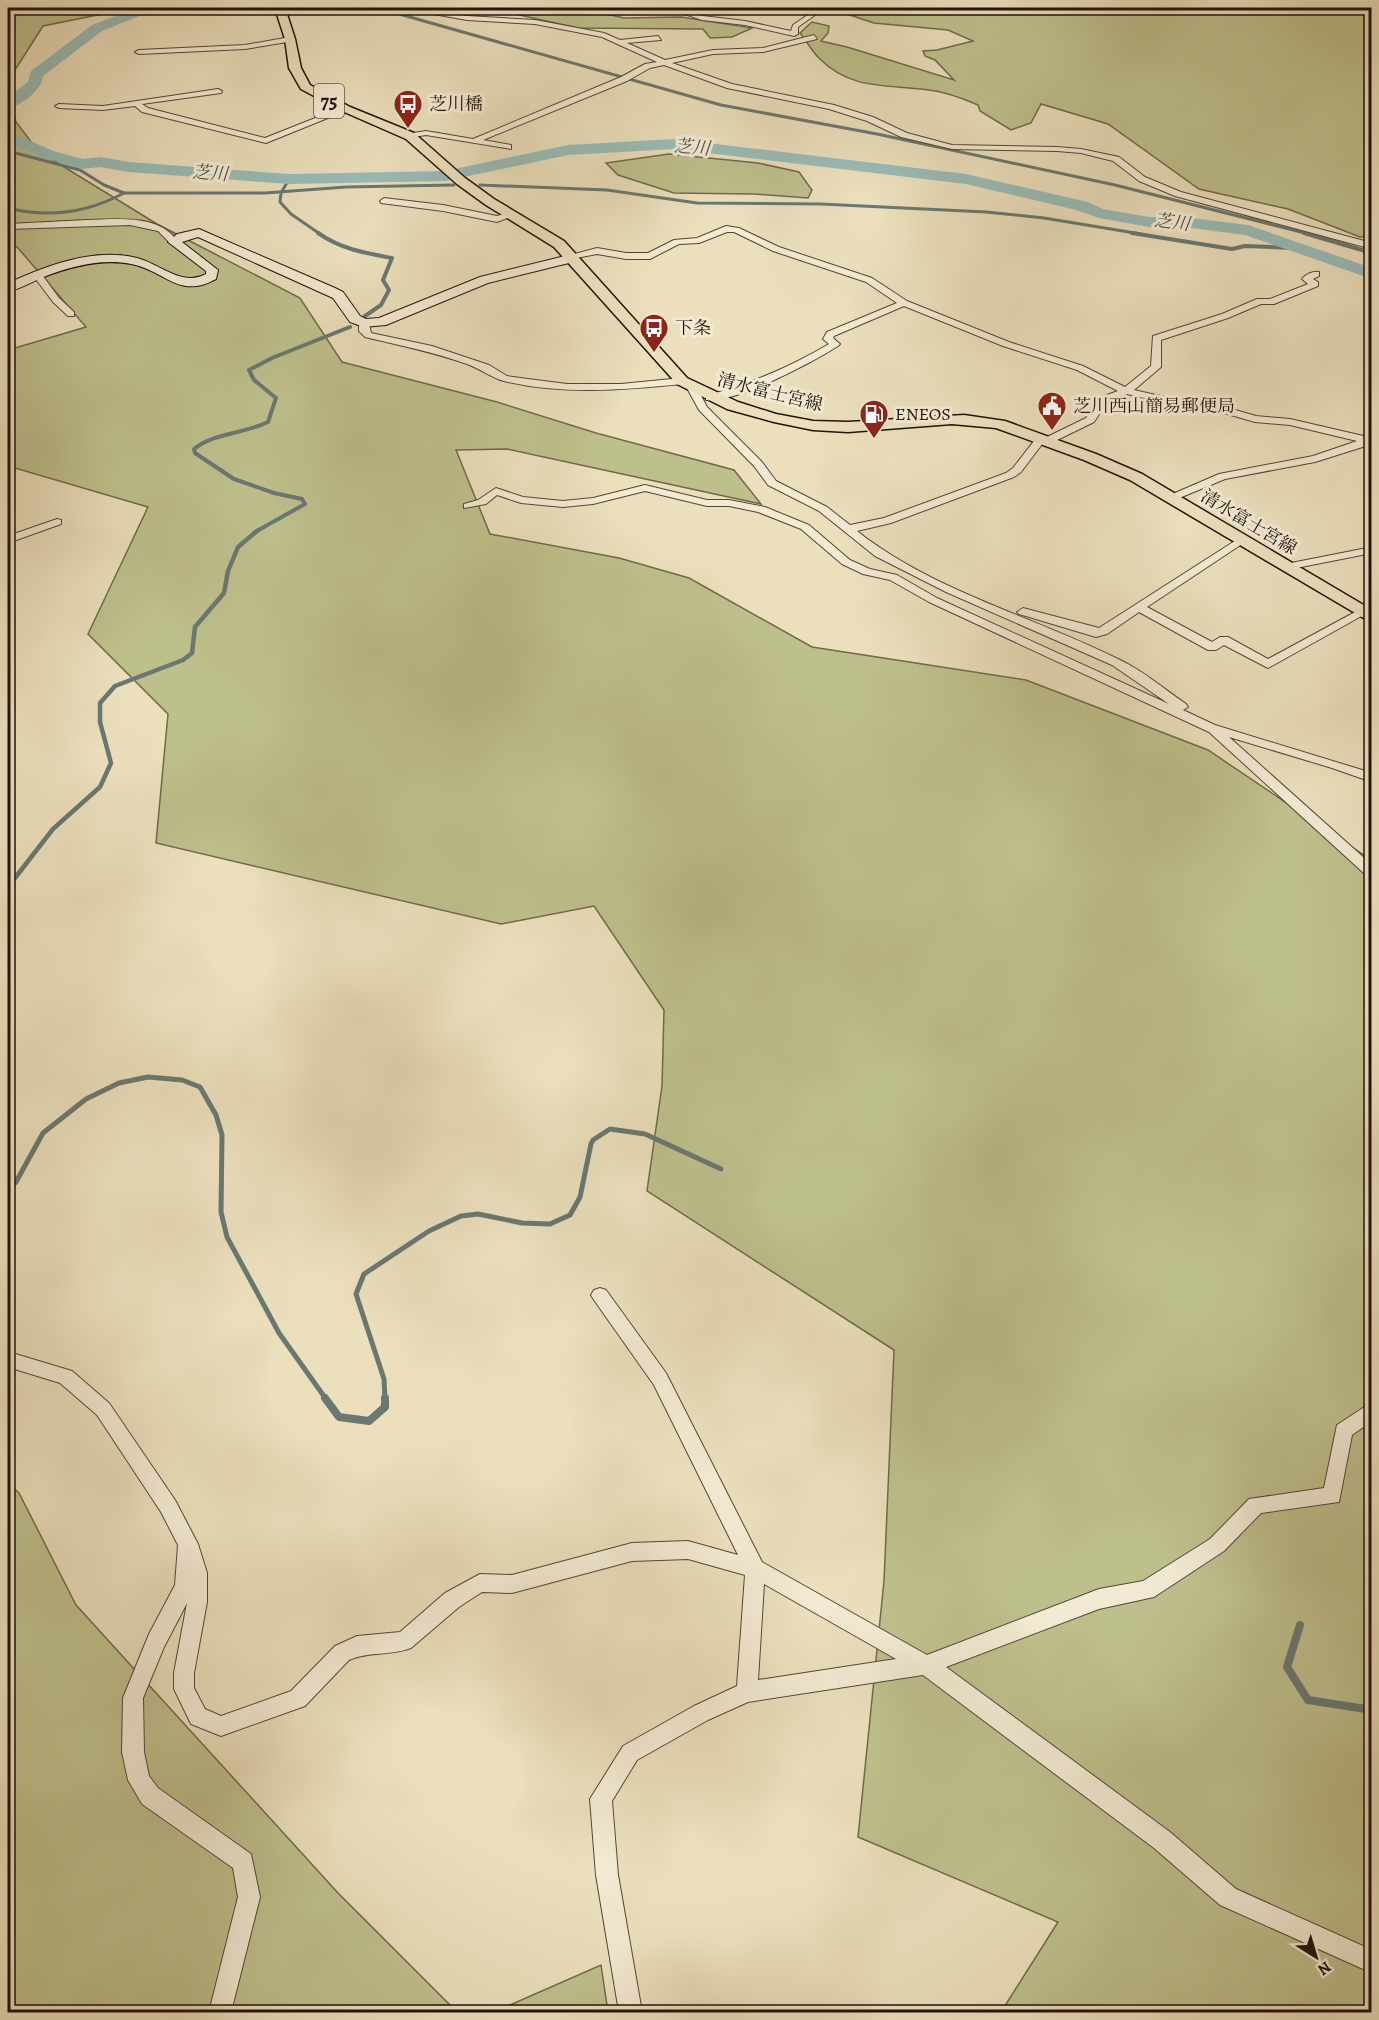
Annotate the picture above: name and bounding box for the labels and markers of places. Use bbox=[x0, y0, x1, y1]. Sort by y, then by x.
bus stop icon: 芝川橋 bbox=[392, 88, 424, 130]
place label: 芝川橋 bbox=[429, 92, 483, 116]
bus stop icon: 下条 bbox=[638, 312, 670, 354]
place label: 下条 bbox=[675, 316, 711, 340]
public building icon: 芝川西山簡易郵便局 bbox=[1036, 390, 1068, 432]
place label: 芝川西山簡易郵便局 bbox=[1073, 394, 1235, 418]
fuel station icon: ENEOS bbox=[858, 398, 890, 440]
place label: ENEOS bbox=[895, 402, 951, 426]

